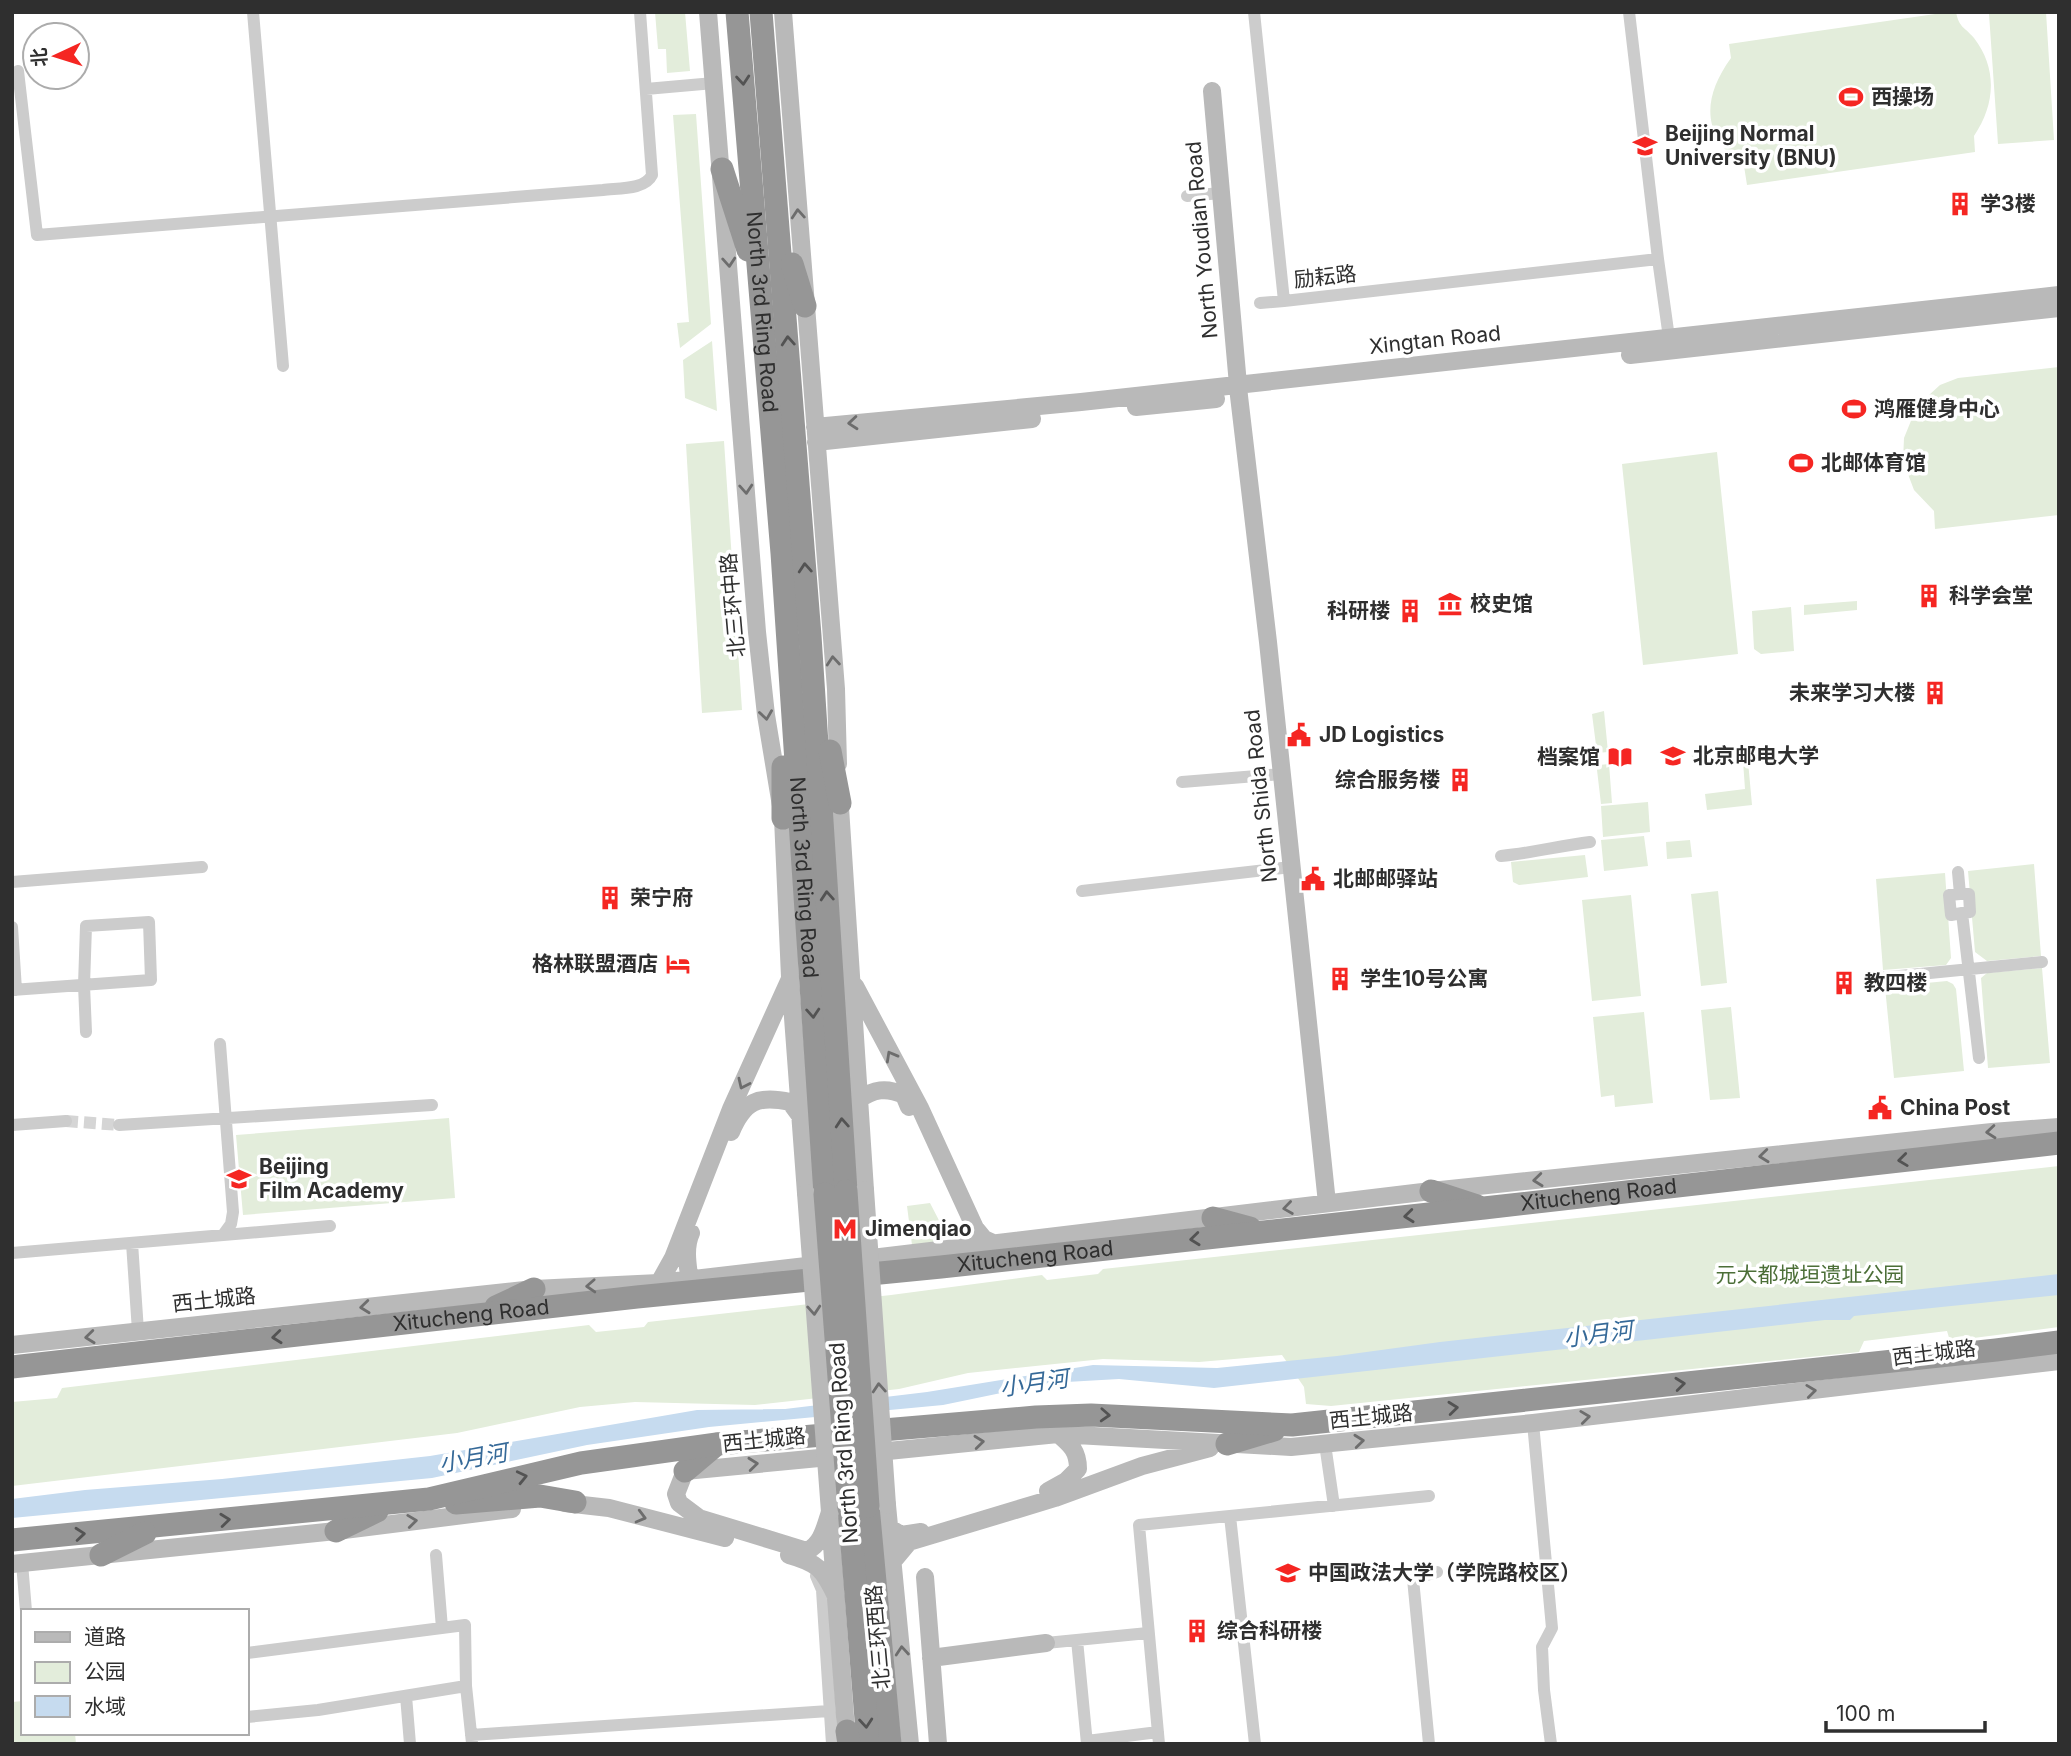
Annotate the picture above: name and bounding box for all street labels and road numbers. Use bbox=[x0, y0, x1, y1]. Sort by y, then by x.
street label: North Youdian Road bbox=[1180, 140, 1223, 340]
street label: North 3rd Ring Road bbox=[742, 210, 783, 413]
street label: 励耘路 bbox=[1292, 261, 1358, 292]
street label: Xingtan Road bbox=[1368, 320, 1502, 359]
street label: 北三环中路 bbox=[715, 552, 750, 658]
street label: North Shida Road bbox=[1239, 708, 1282, 884]
street label: North 3rd Ring Road bbox=[785, 776, 823, 979]
street label: Xitucheng Road bbox=[1519, 1173, 1678, 1216]
street label: Xitucheng Road bbox=[955, 1235, 1115, 1277]
street label: 西土城路 bbox=[171, 1283, 257, 1316]
street label: Xitucheng Road bbox=[392, 1294, 551, 1336]
street label: 西土城路 bbox=[1891, 1335, 1977, 1370]
street label: North 3rd Ring Road bbox=[824, 1342, 863, 1544]
street label: 西土城路 bbox=[1328, 1400, 1414, 1433]
street label: 西土城路 bbox=[721, 1423, 807, 1456]
street label: 北三环西路 bbox=[860, 1584, 895, 1690]

